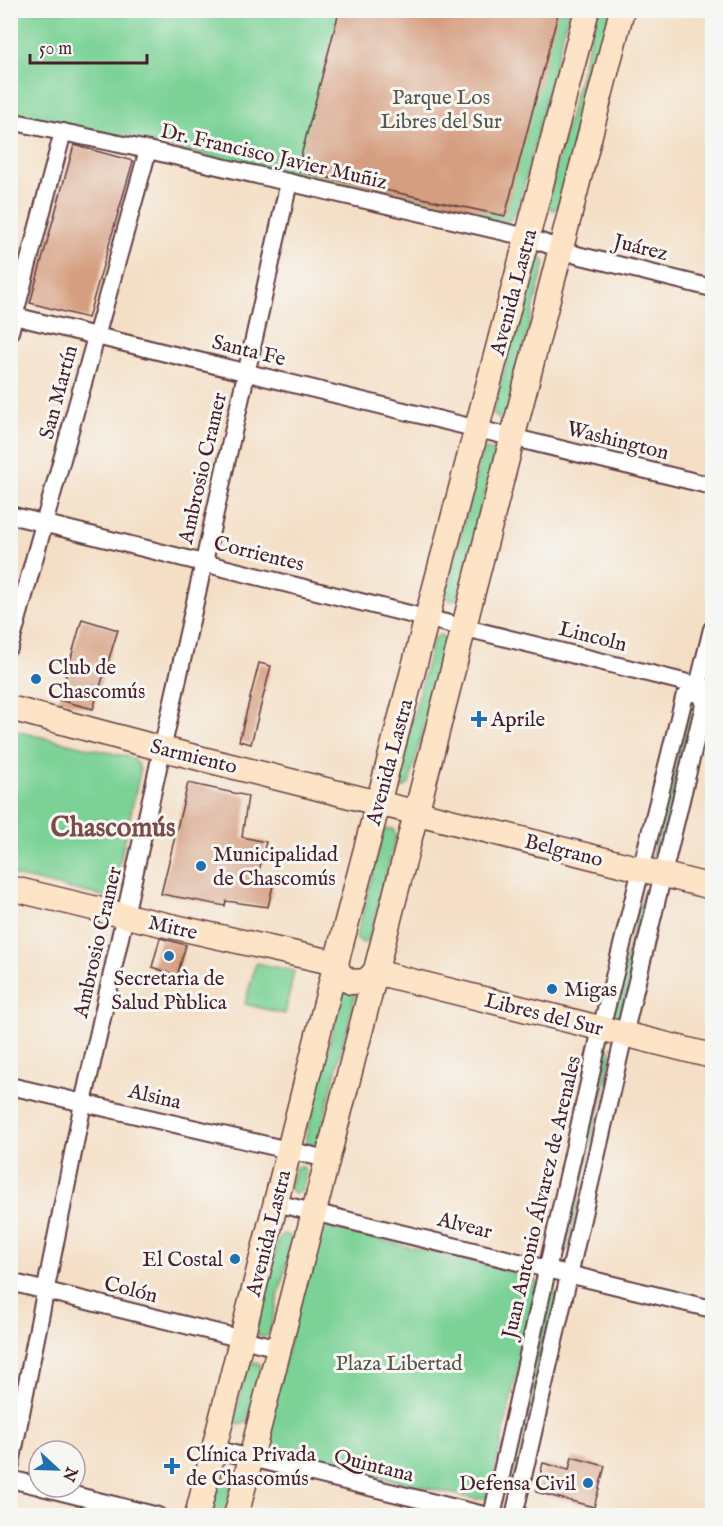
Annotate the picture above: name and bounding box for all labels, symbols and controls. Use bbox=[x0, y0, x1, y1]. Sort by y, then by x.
scale bar bbox=[30, 27, 147, 65]
text: 50 m bbox=[39, 38, 72, 61]
park label: Parque Los Libres del Sur bbox=[380, 85, 502, 136]
street label: Dr. Francisco Javier Muñiz bbox=[158, 118, 390, 197]
street label: Avenida Lastra bbox=[484, 225, 544, 359]
street label: Juárez bbox=[609, 228, 671, 268]
street label: Santa Fe bbox=[209, 329, 288, 374]
street label: San Martín bbox=[34, 342, 85, 442]
street label: Ambrosio Cramer bbox=[173, 390, 234, 548]
street label: Washington bbox=[564, 416, 671, 467]
street label: Corrientes bbox=[211, 530, 307, 579]
street label: Lincoln bbox=[556, 616, 629, 659]
place label: Club de Chascomús bbox=[48, 655, 145, 706]
marker: Club de Chascomús bbox=[29, 672, 43, 686]
street label: Avenida Lastra bbox=[360, 695, 420, 829]
place label: Aprile bbox=[490, 707, 545, 734]
marker: Aprile bbox=[472, 712, 486, 726]
street label: Sarmiento bbox=[147, 734, 240, 781]
district label: Chascomús bbox=[50, 812, 176, 846]
street label: Belgrano bbox=[522, 829, 606, 874]
place label: Municipalidad de Chascomús bbox=[213, 842, 339, 893]
marker: Municipalidad de Chascomús bbox=[194, 859, 208, 873]
street label: Ambrosio Cramer bbox=[68, 864, 129, 1022]
street label: Mitre bbox=[145, 910, 200, 947]
marker: Secretarìa de Salud Pùblica bbox=[162, 949, 176, 963]
place label: Secretarìa de Salud Pùblica bbox=[111, 966, 228, 1017]
place label: Migas bbox=[564, 977, 617, 1004]
marker: Migas bbox=[545, 982, 559, 996]
street label: Libres del Sur bbox=[481, 988, 606, 1043]
street label: Juan Antonio Álvarez de Arenales bbox=[495, 1053, 588, 1343]
street label: Alsina bbox=[125, 1078, 185, 1117]
street label: Avenida Lastra bbox=[240, 1166, 298, 1300]
street label: Alvear bbox=[434, 1206, 495, 1246]
place label: El Costal bbox=[142, 1247, 223, 1274]
marker: El Costal bbox=[228, 1252, 242, 1266]
street label: Colón bbox=[101, 1271, 160, 1310]
park label: Plaza Libertad bbox=[336, 1351, 463, 1378]
north arrow bbox=[27, 1439, 87, 1499]
place label: Clínica Privada de Chascomús bbox=[186, 1442, 317, 1493]
street label: Quintana bbox=[331, 1444, 417, 1490]
marker: Clínica Privada de Chascomús bbox=[163, 1457, 181, 1475]
text: N bbox=[57, 1463, 81, 1484]
place label: Defensa Civil bbox=[459, 1471, 576, 1498]
marker: Defensa Civil bbox=[581, 1476, 595, 1490]

